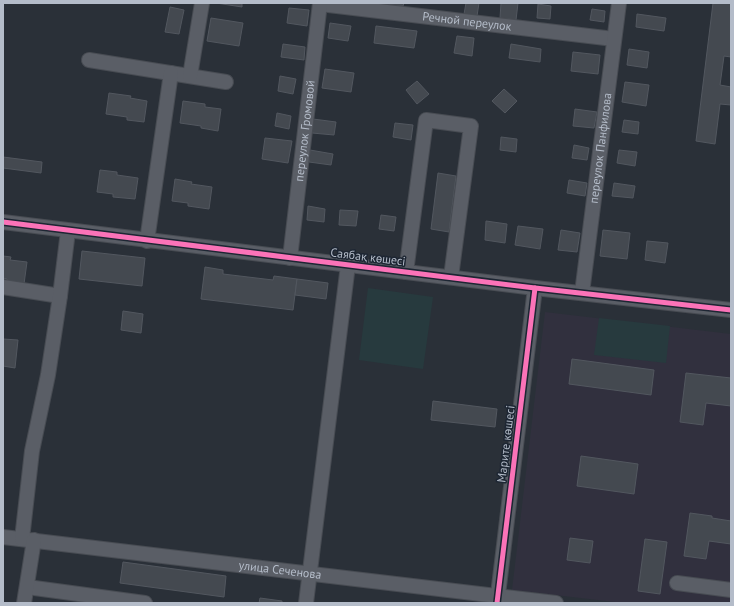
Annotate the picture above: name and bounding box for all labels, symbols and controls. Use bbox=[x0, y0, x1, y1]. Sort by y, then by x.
street label: Речной переулок bbox=[422, 8, 513, 34]
street label: переулок Громовой bbox=[291, 79, 318, 182]
street label: переулок Панфилова bbox=[585, 92, 614, 204]
street label: Саябақ көшесі bbox=[330, 244, 407, 269]
street label: Марите көшесі bbox=[493, 404, 518, 483]
street label: улица Сеченова bbox=[238, 557, 322, 582]

